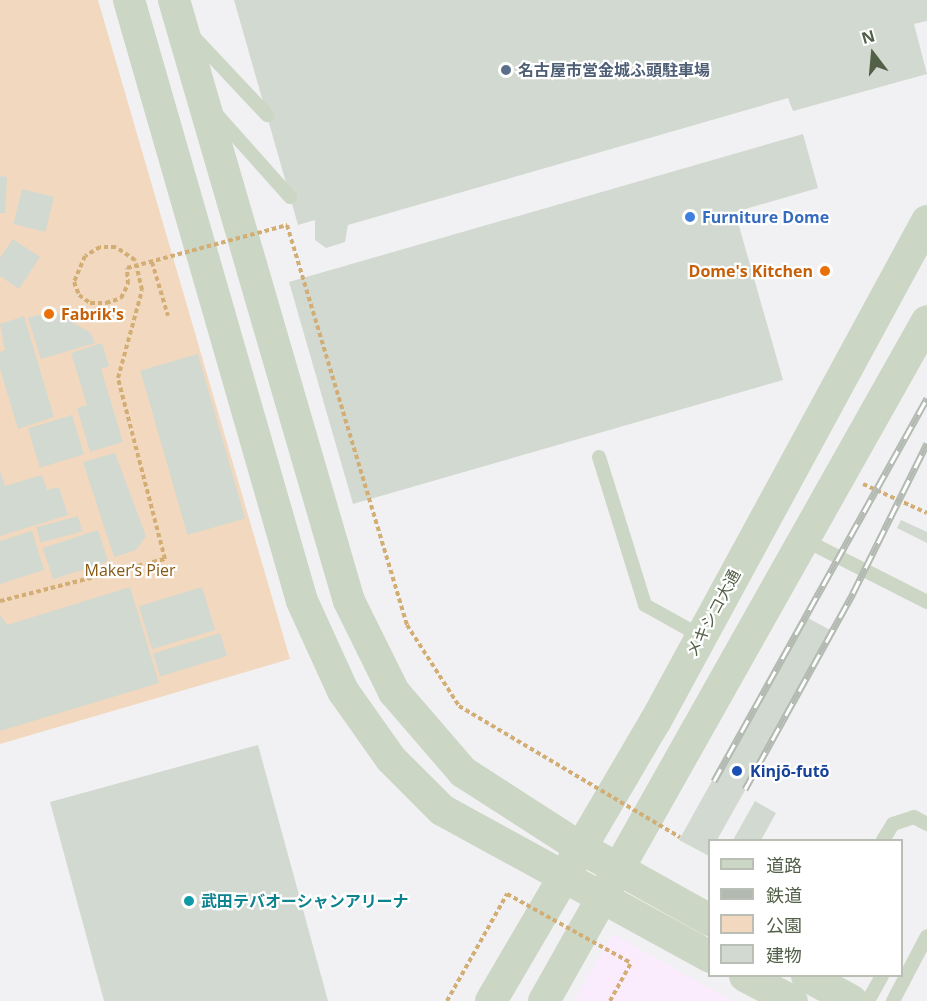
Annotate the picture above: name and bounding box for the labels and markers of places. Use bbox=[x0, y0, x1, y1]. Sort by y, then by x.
place label: 名古屋市営金城ふ頭駐車場 bbox=[518, 60, 710, 80]
marker: 名古屋市営金城ふ頭駐車場 bbox=[499, 63, 513, 77]
place label: Furniture Dome bbox=[702, 207, 829, 227]
marker: Furniture Dome bbox=[683, 210, 697, 224]
place label: Dome's Kitchen bbox=[689, 261, 813, 281]
marker: Dome's Kitchen bbox=[818, 264, 832, 278]
place label: Fabrik's bbox=[61, 304, 124, 324]
marker: Fabrik's bbox=[42, 307, 56, 321]
place label: Kinjō-futō bbox=[750, 761, 830, 781]
marker: Kinjō-futō bbox=[728, 762, 746, 780]
place label: 武田テバオーシャンアリーナ bbox=[201, 891, 409, 911]
marker: 武田テバオーシャンアリーナ bbox=[182, 894, 196, 908]

